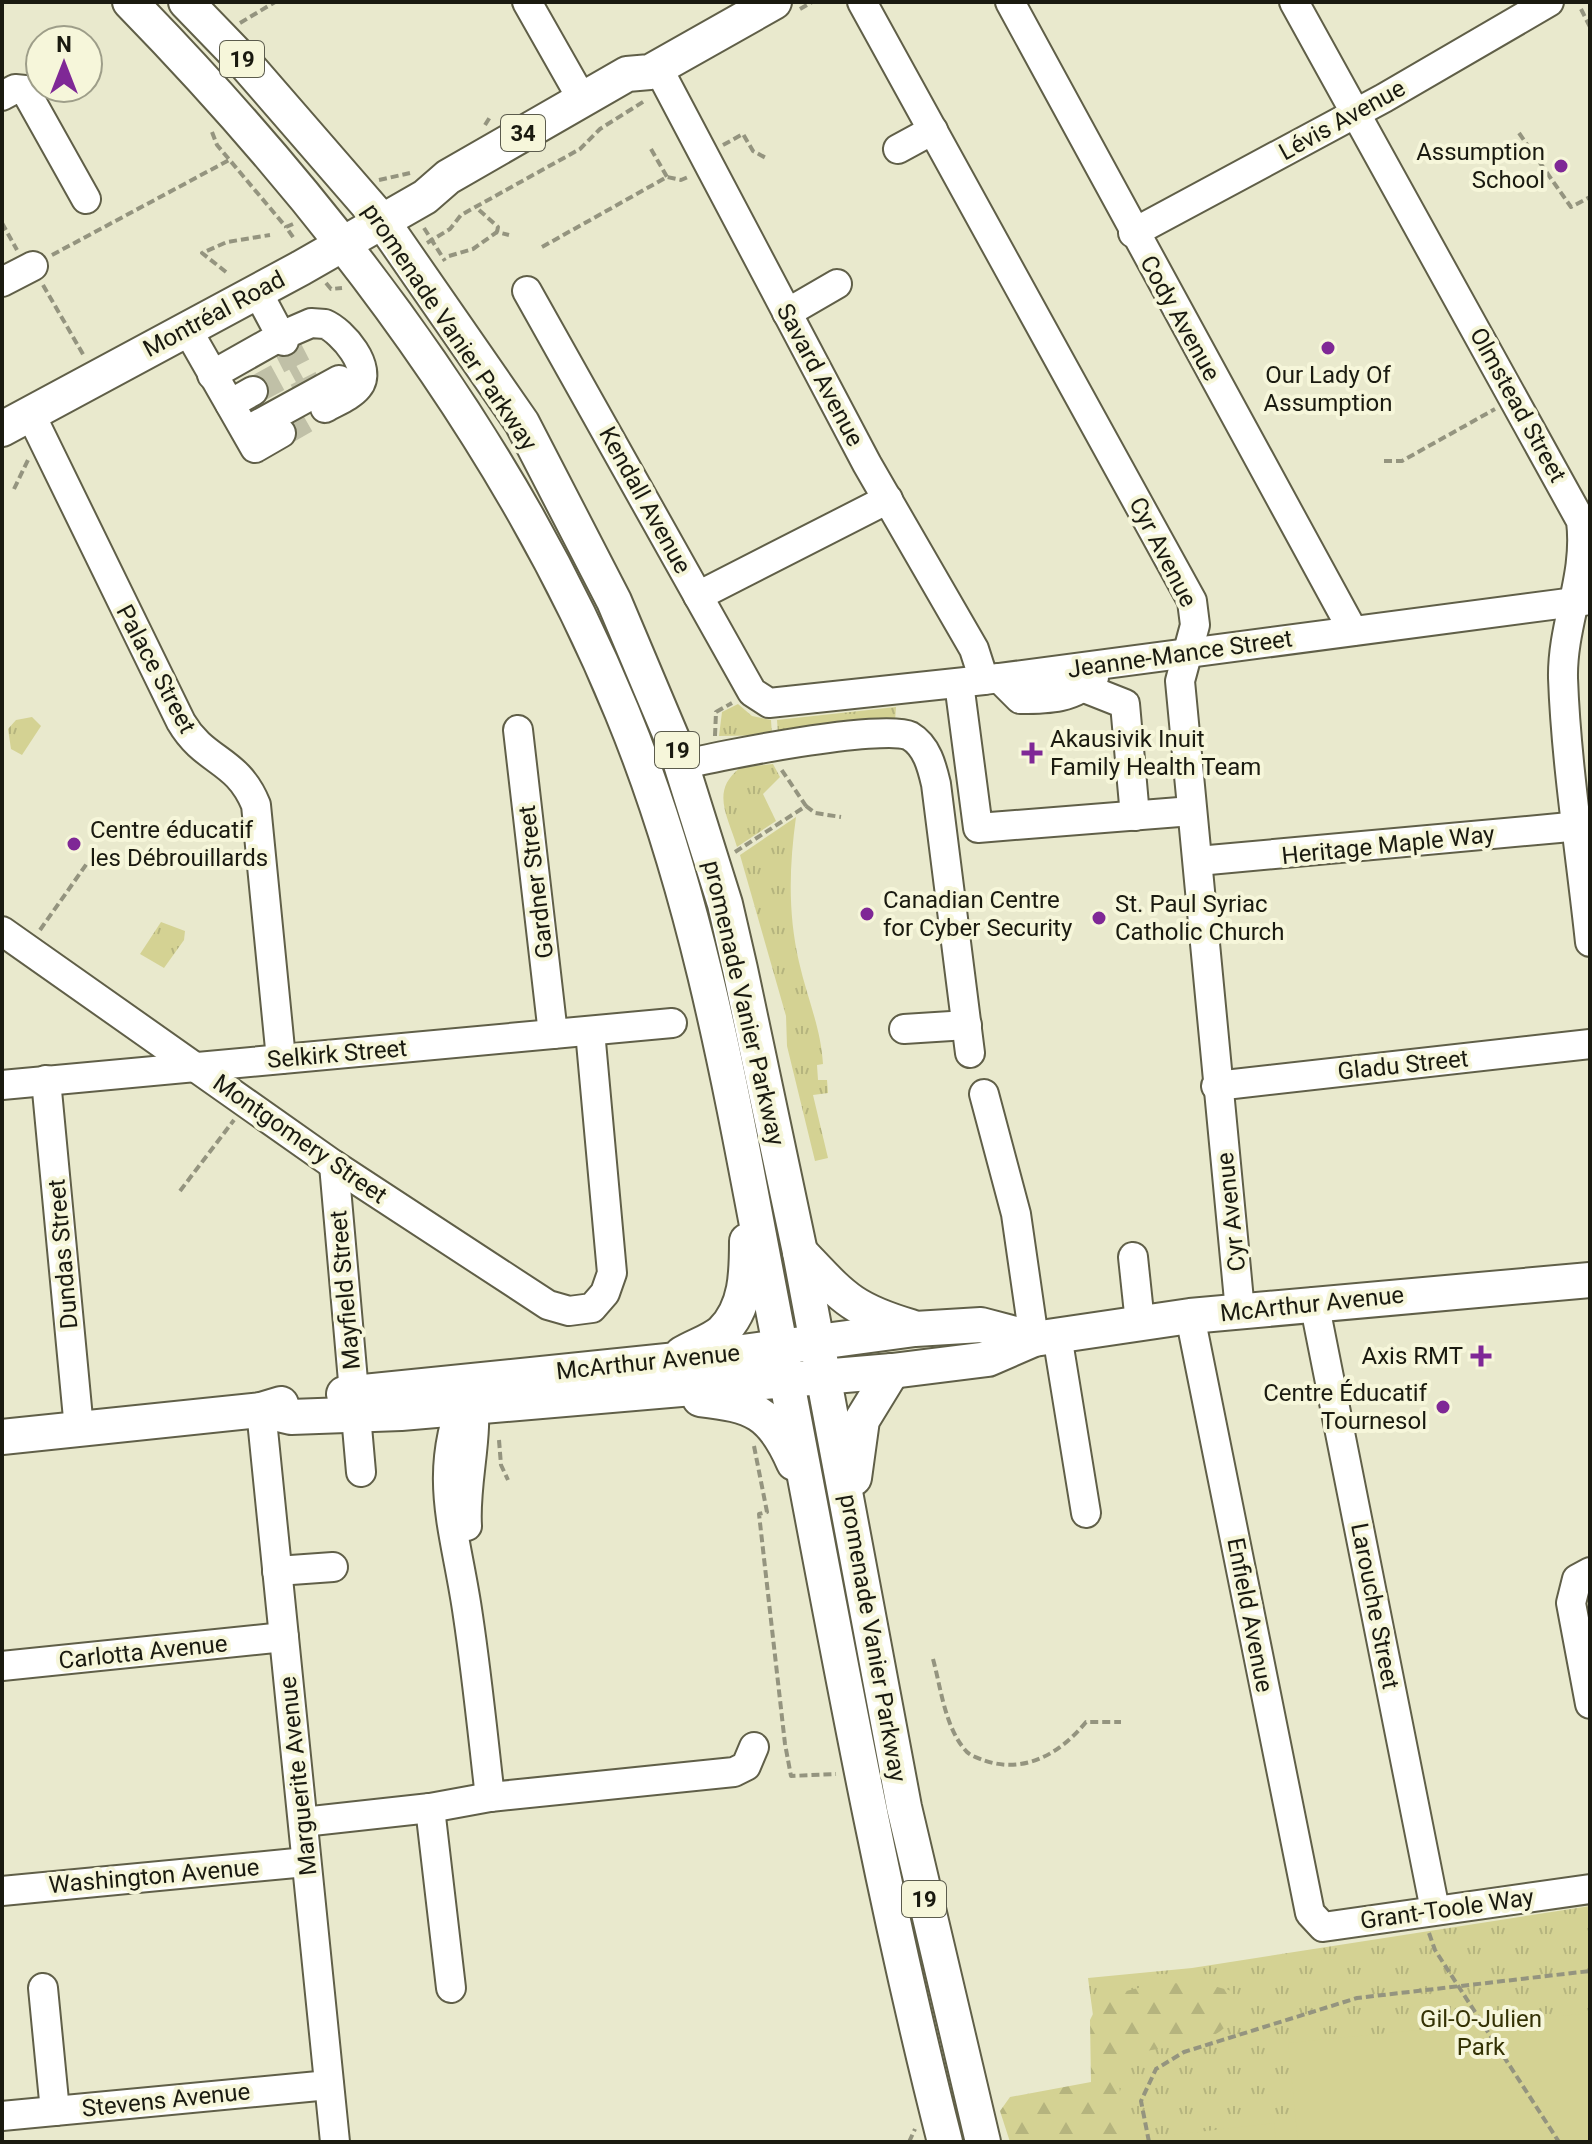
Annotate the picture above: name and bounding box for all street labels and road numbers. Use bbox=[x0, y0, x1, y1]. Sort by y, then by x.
road number: 19 bbox=[220, 41, 264, 77]
street label: Lévis Avenue bbox=[1274, 74, 1410, 166]
road number: 34 bbox=[501, 115, 545, 151]
street label: promenade Vanier Parkway bbox=[357, 198, 544, 456]
street label: Cody Avenue bbox=[1134, 251, 1226, 385]
street label: Montréal Road bbox=[138, 265, 290, 363]
street label: Savard Avenue bbox=[771, 299, 869, 451]
street label: Olmstead Street bbox=[1464, 323, 1572, 487]
street label: Kendall Avenue bbox=[593, 422, 697, 578]
street label: Cyr Avenue bbox=[1123, 492, 1203, 612]
street label: Palace Street bbox=[110, 600, 202, 738]
street label: Jeanne-Mance Street bbox=[1066, 624, 1294, 684]
road number: 19 bbox=[655, 732, 699, 768]
street label: Gardner Street bbox=[513, 804, 559, 960]
street label: Heritage Maple Way bbox=[1280, 820, 1497, 870]
street label: promenade Vanier Parkway bbox=[698, 858, 791, 1149]
street label: Selkirk Street bbox=[266, 1034, 408, 1074]
street label: Gladu Street bbox=[1336, 1044, 1470, 1086]
street label: Montgomery Street bbox=[208, 1069, 392, 1210]
street label: Cyr Avenue bbox=[1211, 1151, 1251, 1273]
street label: Dundas Street bbox=[42, 1178, 84, 1330]
street label: Mayfield Street bbox=[324, 1209, 366, 1371]
street label: McArthur Avenue bbox=[1219, 1280, 1405, 1328]
street label: McArthur Avenue bbox=[555, 1338, 741, 1386]
street label: promenade Vanier Parkway bbox=[834, 1492, 912, 1785]
street label: Larouche Street bbox=[1345, 1521, 1405, 1692]
street label: Enfield Avenue bbox=[1221, 1535, 1279, 1695]
street label: Carlotta Avenue bbox=[57, 1629, 229, 1675]
street label: Marguerite Avenue bbox=[274, 1675, 322, 1877]
street label: Washington Avenue bbox=[48, 1853, 260, 1899]
road number: 19 bbox=[902, 1881, 946, 1917]
street label: Grant-Toole Way bbox=[1358, 1883, 1536, 1935]
street label: Stevens Avenue bbox=[81, 2077, 251, 2123]

